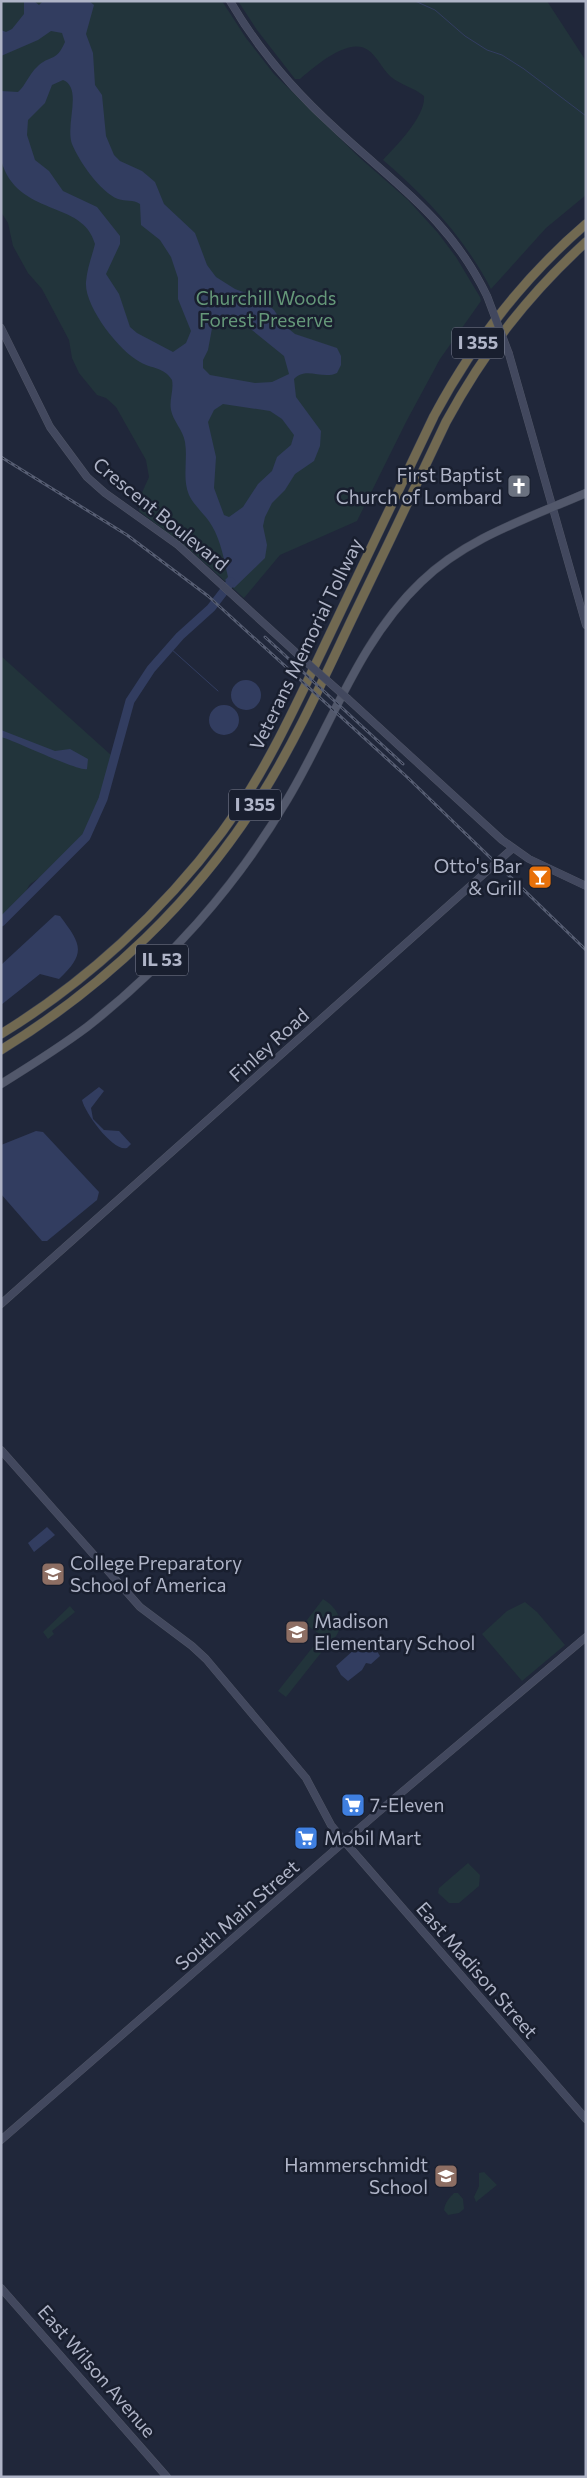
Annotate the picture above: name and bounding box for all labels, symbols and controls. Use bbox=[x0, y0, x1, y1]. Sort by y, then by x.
park label: Churchill Woods Forest Preserve bbox=[196, 286, 336, 331]
road number: I 355 bbox=[452, 328, 504, 358]
street label: Crescent Boulevard bbox=[89, 452, 234, 575]
place label: First Baptist Church of Lombard bbox=[336, 463, 502, 508]
church icon: First Baptist Church of Lombard bbox=[506, 473, 532, 499]
street label: Veterans Memorial Tollway bbox=[244, 534, 367, 754]
road number: I 355 bbox=[229, 790, 281, 820]
place label: Otto's Bar & Grill bbox=[434, 854, 522, 899]
bar icon: Otto's Bar & Grill bbox=[527, 864, 553, 890]
road number: IL 53 bbox=[136, 944, 188, 976]
street label: Finley Road bbox=[224, 1003, 313, 1086]
place label: College Preparatory School of America bbox=[70, 1551, 242, 1596]
school or university icon: College Preparatory School of America bbox=[40, 1561, 66, 1587]
place label: Madison Elementary School bbox=[314, 1609, 475, 1654]
school or university icon: Madison Elementary School bbox=[284, 1619, 310, 1645]
supermarket icon: 7-Eleven bbox=[340, 1792, 366, 1818]
place label: 7-Eleven bbox=[370, 1793, 444, 1816]
supermarket icon: Mobil Mart bbox=[293, 1825, 319, 1851]
place label: Mobil Mart bbox=[324, 1826, 422, 1849]
street label: South Main Street bbox=[170, 1854, 303, 1975]
street label: East Madison Street bbox=[412, 1897, 543, 2043]
place label: Hammerschmidt School bbox=[284, 2153, 428, 2198]
school or university icon: Hammerschmidt School bbox=[433, 2163, 459, 2189]
street label: East Wilson Avenue bbox=[34, 2300, 161, 2442]

